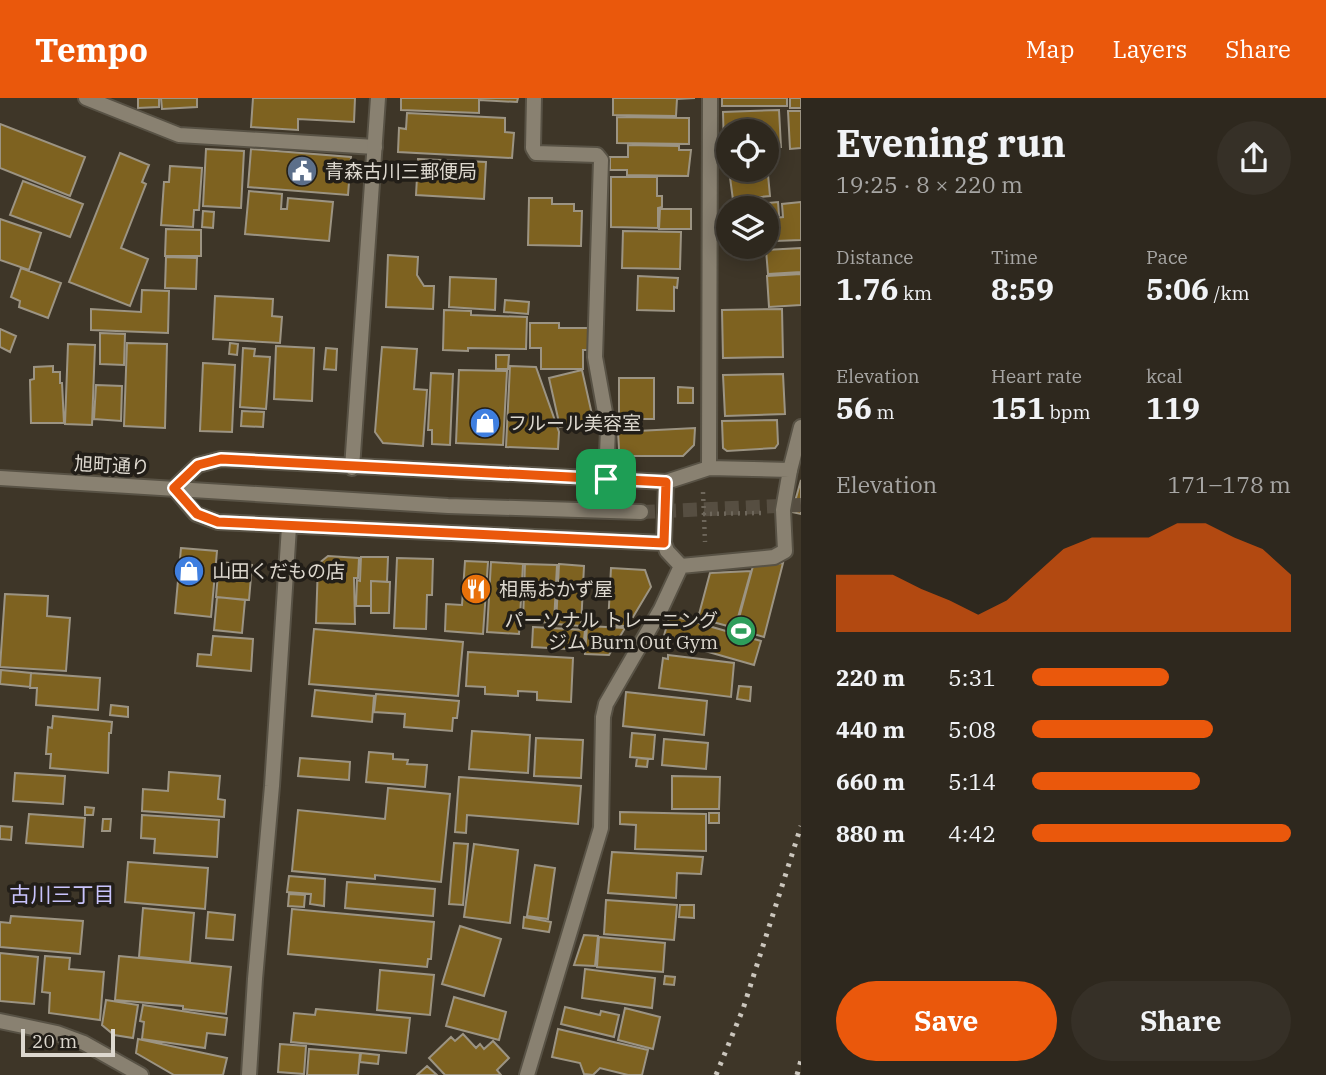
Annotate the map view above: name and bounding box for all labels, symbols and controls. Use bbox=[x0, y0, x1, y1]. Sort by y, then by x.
text: Tempo bbox=[35, 28, 148, 71]
text: Map bbox=[1026, 33, 1074, 65]
text: Layers bbox=[1112, 33, 1187, 65]
text: Share bbox=[1225, 33, 1291, 65]
text: Evening run bbox=[836, 118, 1066, 167]
map controls bbox=[716, 119, 779, 259]
button: locate bbox=[716, 119, 779, 182]
button: share bbox=[1217, 121, 1291, 195]
public building icon: 青森古川三郵便局 bbox=[285, 154, 319, 188]
place label: 青森古川三郵便局 bbox=[325, 159, 477, 183]
text: 19:25 · 8 × 220 m bbox=[836, 169, 1023, 199]
button: layers bbox=[716, 196, 779, 259]
text: Distance bbox=[836, 245, 914, 269]
text: Time bbox=[991, 245, 1038, 269]
text: Pace bbox=[1146, 245, 1188, 269]
text: 1.76 bbox=[836, 269, 898, 308]
text: 8:59 bbox=[991, 269, 1054, 308]
text: 5:06 bbox=[1146, 269, 1209, 308]
text: km bbox=[898, 281, 932, 305]
text: /km bbox=[1209, 281, 1250, 305]
text: Elevation bbox=[836, 364, 920, 388]
text: Heart rate bbox=[991, 364, 1082, 388]
text: kcal bbox=[1146, 364, 1183, 388]
text: 56 bbox=[836, 388, 872, 427]
text: 151 bbox=[991, 388, 1045, 427]
text: 119 bbox=[1146, 388, 1200, 427]
text: m bbox=[872, 400, 895, 424]
text: bpm bbox=[1045, 400, 1091, 424]
shop icon: フルール美容室 bbox=[468, 406, 502, 440]
place label: フルール美容室 bbox=[508, 411, 641, 435]
pin bbox=[576, 449, 636, 509]
street label: 旭町通り bbox=[73, 451, 151, 479]
icon: arrive bbox=[587, 460, 625, 498]
text: Elevation bbox=[836, 469, 937, 499]
text: 171–178 m bbox=[1167, 469, 1291, 499]
shop icon: 山田くだもの店 bbox=[172, 554, 206, 588]
place label: 山田くだもの店 bbox=[212, 559, 345, 583]
restaurant icon: 相馬おかず屋 bbox=[459, 572, 493, 606]
place label: 相馬おかず屋 bbox=[499, 577, 613, 601]
place label: パーソナル トレーニング ジム Burn Out Gym bbox=[505, 608, 718, 654]
sports icon: パーソナル トレーニング ジム Burn Out Gym bbox=[724, 614, 758, 648]
text: 220 m bbox=[836, 662, 905, 692]
text: 5:31 bbox=[948, 662, 996, 692]
text: 440 m bbox=[836, 714, 905, 744]
text: 5:08 bbox=[948, 714, 996, 744]
text: 660 m bbox=[836, 766, 905, 796]
text: 5:14 bbox=[948, 766, 996, 796]
text: 880 m bbox=[836, 818, 905, 848]
text: 4:42 bbox=[948, 818, 996, 848]
district label: 古川三丁目 bbox=[10, 880, 115, 908]
button: Save bbox=[836, 981, 1057, 1061]
button: Share bbox=[1071, 981, 1291, 1061]
scale bar bbox=[21, 1026, 116, 1058]
text: 20 m bbox=[32, 1029, 77, 1053]

